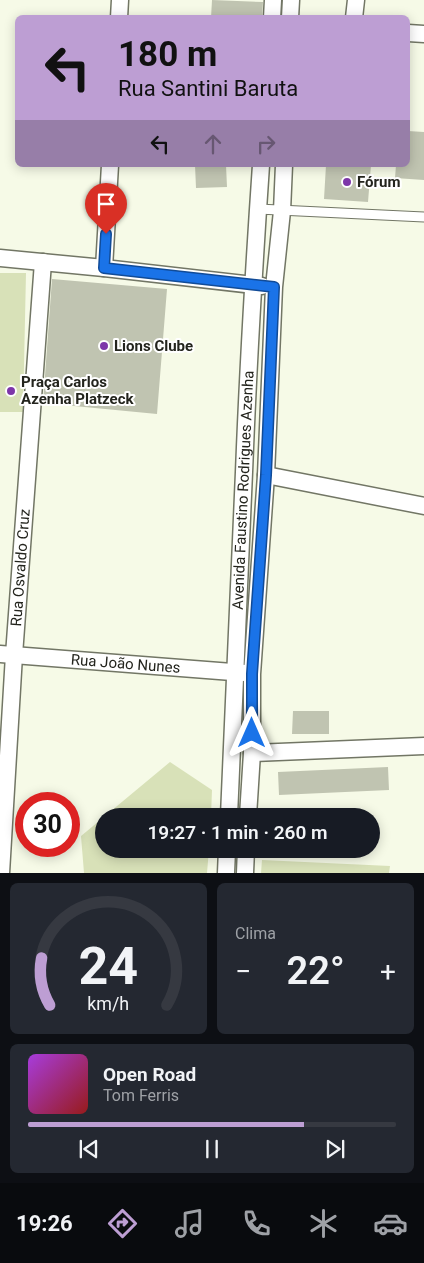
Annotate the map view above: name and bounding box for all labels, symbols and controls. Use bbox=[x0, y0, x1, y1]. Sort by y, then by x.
text: 180 m bbox=[118, 34, 217, 75]
icon: left bbox=[35, 35, 100, 100]
text: Rua Santini Baruta bbox=[118, 76, 298, 101]
icon: left bbox=[146, 130, 174, 158]
icon: ahead bbox=[199, 130, 227, 158]
icon: right bbox=[252, 130, 280, 158]
place label: Fórum bbox=[357, 173, 400, 191]
marker: Fórum bbox=[341, 176, 353, 188]
pin bbox=[85, 183, 127, 234]
icon: arrive bbox=[92, 190, 120, 218]
place label: Lions Clube bbox=[114, 337, 193, 355]
marker: Lions Clube bbox=[98, 340, 110, 352]
street label: Avenida Faustino Rodrigues Azenha bbox=[229, 370, 258, 610]
place label: Praça Carlos Azenha Platzeck bbox=[21, 373, 135, 408]
marker: Praça Carlos Azenha Platzeck bbox=[5, 385, 17, 397]
street label: Rua Osvaldo Cruz bbox=[7, 508, 34, 627]
street label: Rua João Nunes bbox=[70, 651, 181, 677]
position arrow bbox=[225, 706, 277, 758]
speed limit sign: 30 bbox=[15, 792, 80, 857]
text: 19:27 · 1 min · 260 m bbox=[147, 821, 328, 844]
text: Clima bbox=[235, 924, 276, 943]
text: 24 bbox=[79, 936, 138, 997]
text: 22° bbox=[287, 949, 345, 993]
text: − bbox=[235, 955, 251, 988]
text: + bbox=[380, 955, 396, 988]
text: km/h bbox=[88, 993, 129, 1014]
text: Open Road bbox=[103, 1063, 196, 1086]
text: Tom Ferris bbox=[103, 1086, 179, 1105]
icon: previous bbox=[75, 1135, 103, 1163]
icon: pause bbox=[198, 1135, 226, 1163]
icon: next bbox=[321, 1135, 349, 1163]
icon: directions bbox=[105, 1206, 140, 1241]
icon: music bbox=[172, 1206, 207, 1241]
icon: phone bbox=[239, 1206, 274, 1241]
icon: climate bbox=[306, 1206, 341, 1241]
icon: car bbox=[373, 1206, 408, 1241]
text: 19:26 bbox=[16, 1211, 73, 1236]

